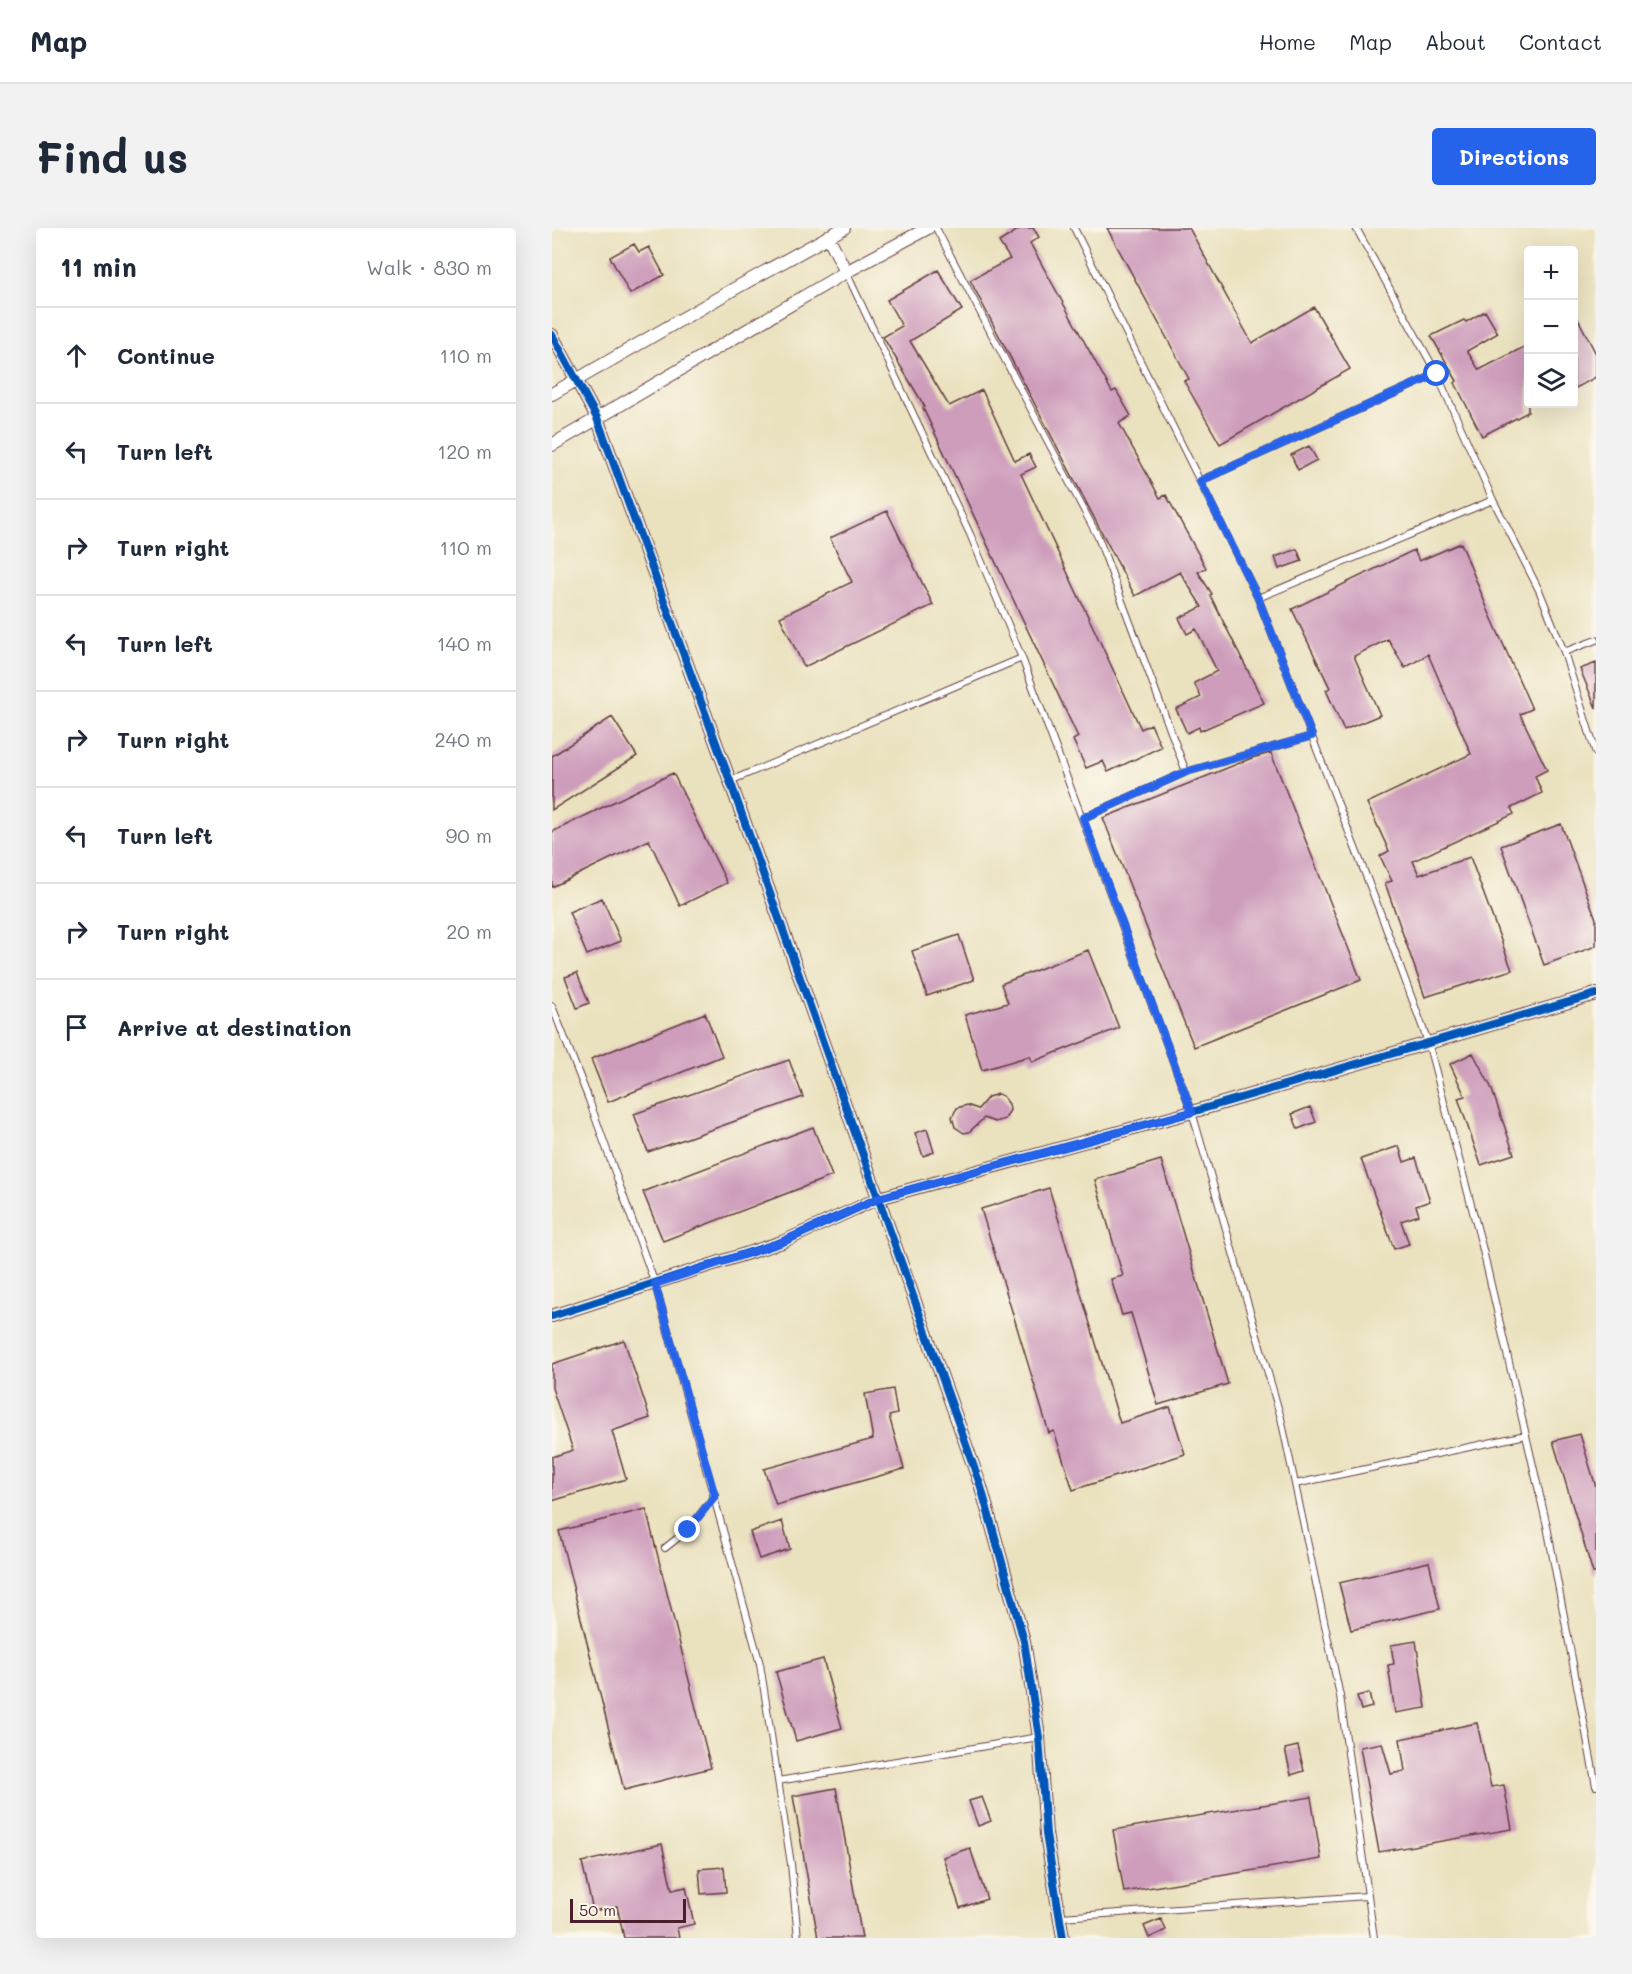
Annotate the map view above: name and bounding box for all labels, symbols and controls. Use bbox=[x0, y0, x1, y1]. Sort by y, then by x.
text: Map bbox=[30, 23, 87, 59]
text: Home bbox=[1259, 28, 1316, 55]
text: Map bbox=[1349, 28, 1392, 55]
text: About bbox=[1425, 28, 1486, 55]
text: Contact bbox=[1519, 28, 1602, 55]
button: Directions bbox=[1432, 128, 1596, 185]
text: Find us bbox=[36, 129, 188, 184]
map controls bbox=[1524, 246, 1578, 408]
button: + bbox=[1524, 246, 1578, 300]
text: 11 min bbox=[60, 250, 137, 284]
text: Walk · 830 m bbox=[366, 254, 492, 280]
button: − bbox=[1524, 300, 1578, 354]
icon: ahead bbox=[60, 339, 93, 372]
text: Continue bbox=[117, 341, 215, 370]
text: 110 m bbox=[439, 342, 492, 368]
button: layers bbox=[1524, 354, 1578, 408]
route start bbox=[1423, 360, 1449, 386]
icon: left bbox=[60, 435, 93, 468]
text: Turn left bbox=[117, 437, 213, 466]
text: 120 m bbox=[437, 438, 492, 464]
icon: right bbox=[60, 531, 93, 564]
text: Turn right bbox=[117, 533, 229, 562]
text: 110 m bbox=[439, 534, 492, 560]
icon: left bbox=[60, 627, 93, 660]
text: Turn left bbox=[117, 629, 213, 658]
text: 140 m bbox=[437, 630, 492, 656]
icon: right bbox=[60, 723, 93, 756]
text: Turn right bbox=[117, 725, 229, 754]
text: 240 m bbox=[434, 726, 492, 752]
icon: left bbox=[60, 819, 93, 852]
text: Turn left bbox=[117, 821, 213, 850]
text: 90 m bbox=[446, 822, 492, 848]
icon: right bbox=[60, 915, 93, 948]
text: Turn right bbox=[117, 917, 229, 946]
text: 20 m bbox=[446, 918, 492, 944]
icon: arrive bbox=[60, 1011, 93, 1044]
text: Arrive at destination bbox=[117, 1013, 352, 1042]
route end bbox=[674, 1516, 700, 1542]
scale bar bbox=[570, 1896, 686, 1924]
text: 50 m bbox=[579, 1899, 616, 1920]

